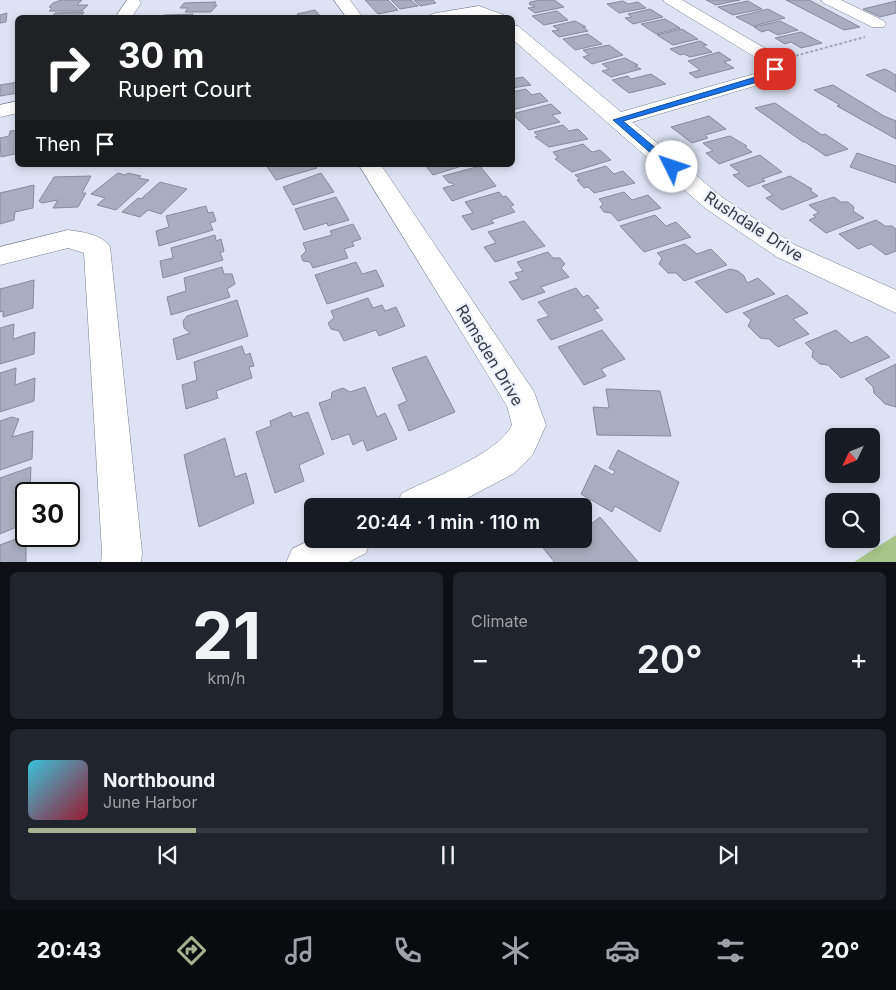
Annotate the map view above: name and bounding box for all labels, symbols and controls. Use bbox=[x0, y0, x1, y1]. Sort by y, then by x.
text: 30 m bbox=[118, 34, 204, 76]
icon: right bbox=[35, 35, 100, 100]
pin bbox=[754, 48, 796, 90]
icon: arrive bbox=[761, 55, 789, 83]
text: Rupert Court bbox=[118, 76, 252, 102]
icon: arrive bbox=[91, 130, 119, 158]
text: Then bbox=[35, 133, 81, 156]
position arrow bbox=[645, 140, 697, 192]
street label: Rushdale Drive bbox=[701, 187, 807, 265]
street label: Ramsden Drive bbox=[452, 301, 528, 409]
north arrow bbox=[825, 428, 880, 482]
map controls bbox=[825, 428, 880, 548]
speed limit sign: 30 bbox=[15, 482, 80, 547]
button: search bbox=[825, 493, 880, 548]
text: 20:44 · 1 min · 110 m bbox=[356, 511, 540, 534]
text: 21 bbox=[192, 596, 261, 675]
text: Climate bbox=[471, 611, 528, 631]
text: 20° bbox=[636, 636, 703, 682]
text: − bbox=[471, 642, 490, 676]
text: + bbox=[849, 642, 868, 676]
text: km/h bbox=[207, 668, 246, 688]
text: Northbound bbox=[103, 769, 215, 792]
text: June Harbor bbox=[103, 792, 197, 812]
icon: previous bbox=[154, 841, 182, 869]
icon: pause bbox=[434, 841, 462, 869]
icon: next bbox=[714, 841, 742, 869]
icon: directions bbox=[174, 933, 209, 968]
icon: music bbox=[282, 933, 317, 968]
icon: phone bbox=[390, 933, 425, 968]
icon: climate bbox=[498, 933, 533, 968]
icon: car bbox=[605, 933, 640, 968]
icon: filters bbox=[713, 933, 748, 968]
text: 20:43 bbox=[36, 937, 102, 963]
text: 20° bbox=[821, 937, 860, 963]

